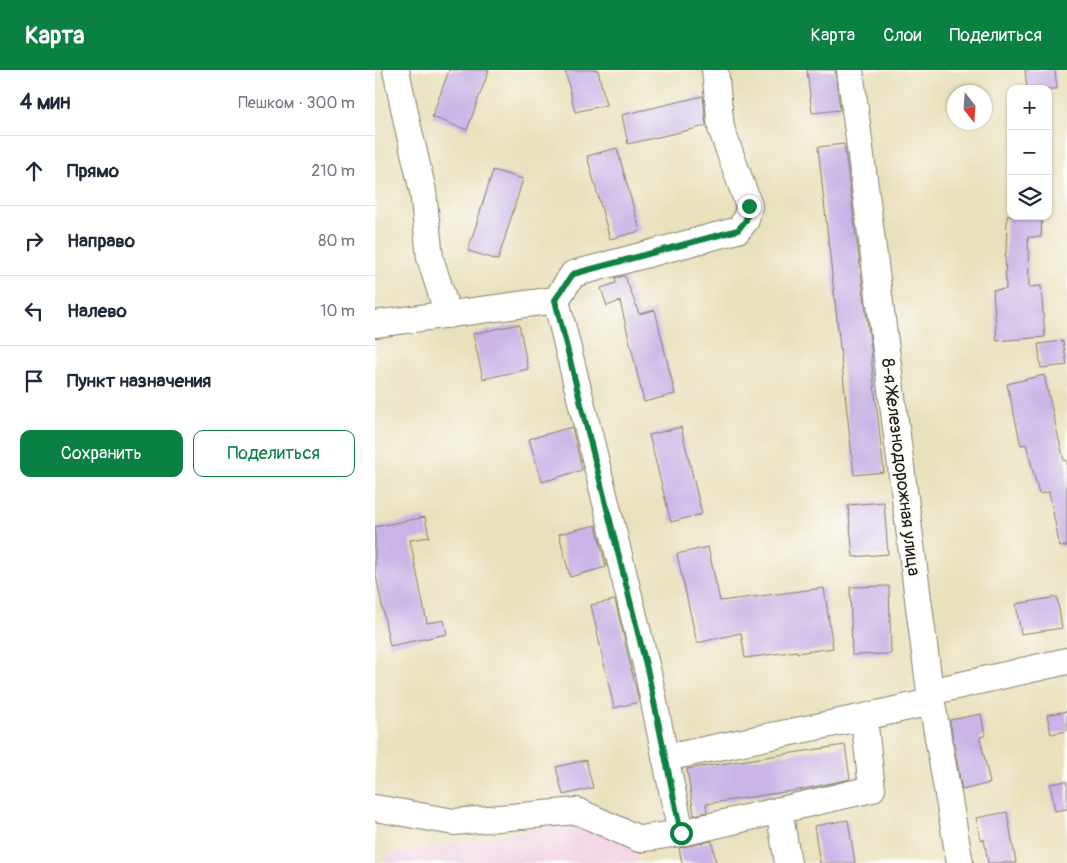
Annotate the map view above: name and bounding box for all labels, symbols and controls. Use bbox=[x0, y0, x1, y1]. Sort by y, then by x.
text: Карта bbox=[25, 21, 84, 50]
text: Карта bbox=[811, 24, 855, 47]
text: Слои bbox=[883, 24, 921, 47]
text: Поделиться bbox=[949, 24, 1042, 47]
north arrow bbox=[947, 85, 992, 130]
map controls bbox=[1007, 85, 1052, 220]
button: + bbox=[1007, 85, 1052, 130]
text: 4 мин bbox=[20, 89, 70, 116]
text: Пешком · 300 m bbox=[238, 93, 355, 113]
button: − bbox=[1007, 130, 1052, 175]
icon: ahead bbox=[20, 157, 48, 185]
text: Прямо bbox=[67, 159, 119, 183]
text: 210 m bbox=[311, 161, 355, 181]
button: layers bbox=[1007, 175, 1052, 220]
route end bbox=[738, 195, 761, 218]
icon: right bbox=[20, 227, 48, 255]
text: Направо bbox=[67, 229, 135, 253]
text: 80 m bbox=[318, 231, 355, 251]
icon: left bbox=[20, 297, 48, 325]
text: Налево bbox=[67, 299, 127, 323]
text: 10 m bbox=[320, 301, 355, 321]
street label: 8-я Железнодорожная улица bbox=[876, 357, 925, 577]
icon: arrive bbox=[20, 367, 48, 395]
text: Пункт назначения bbox=[67, 369, 211, 393]
button: Сохранить bbox=[20, 430, 183, 477]
button: Поделиться bbox=[193, 430, 355, 477]
route start bbox=[670, 822, 693, 845]

